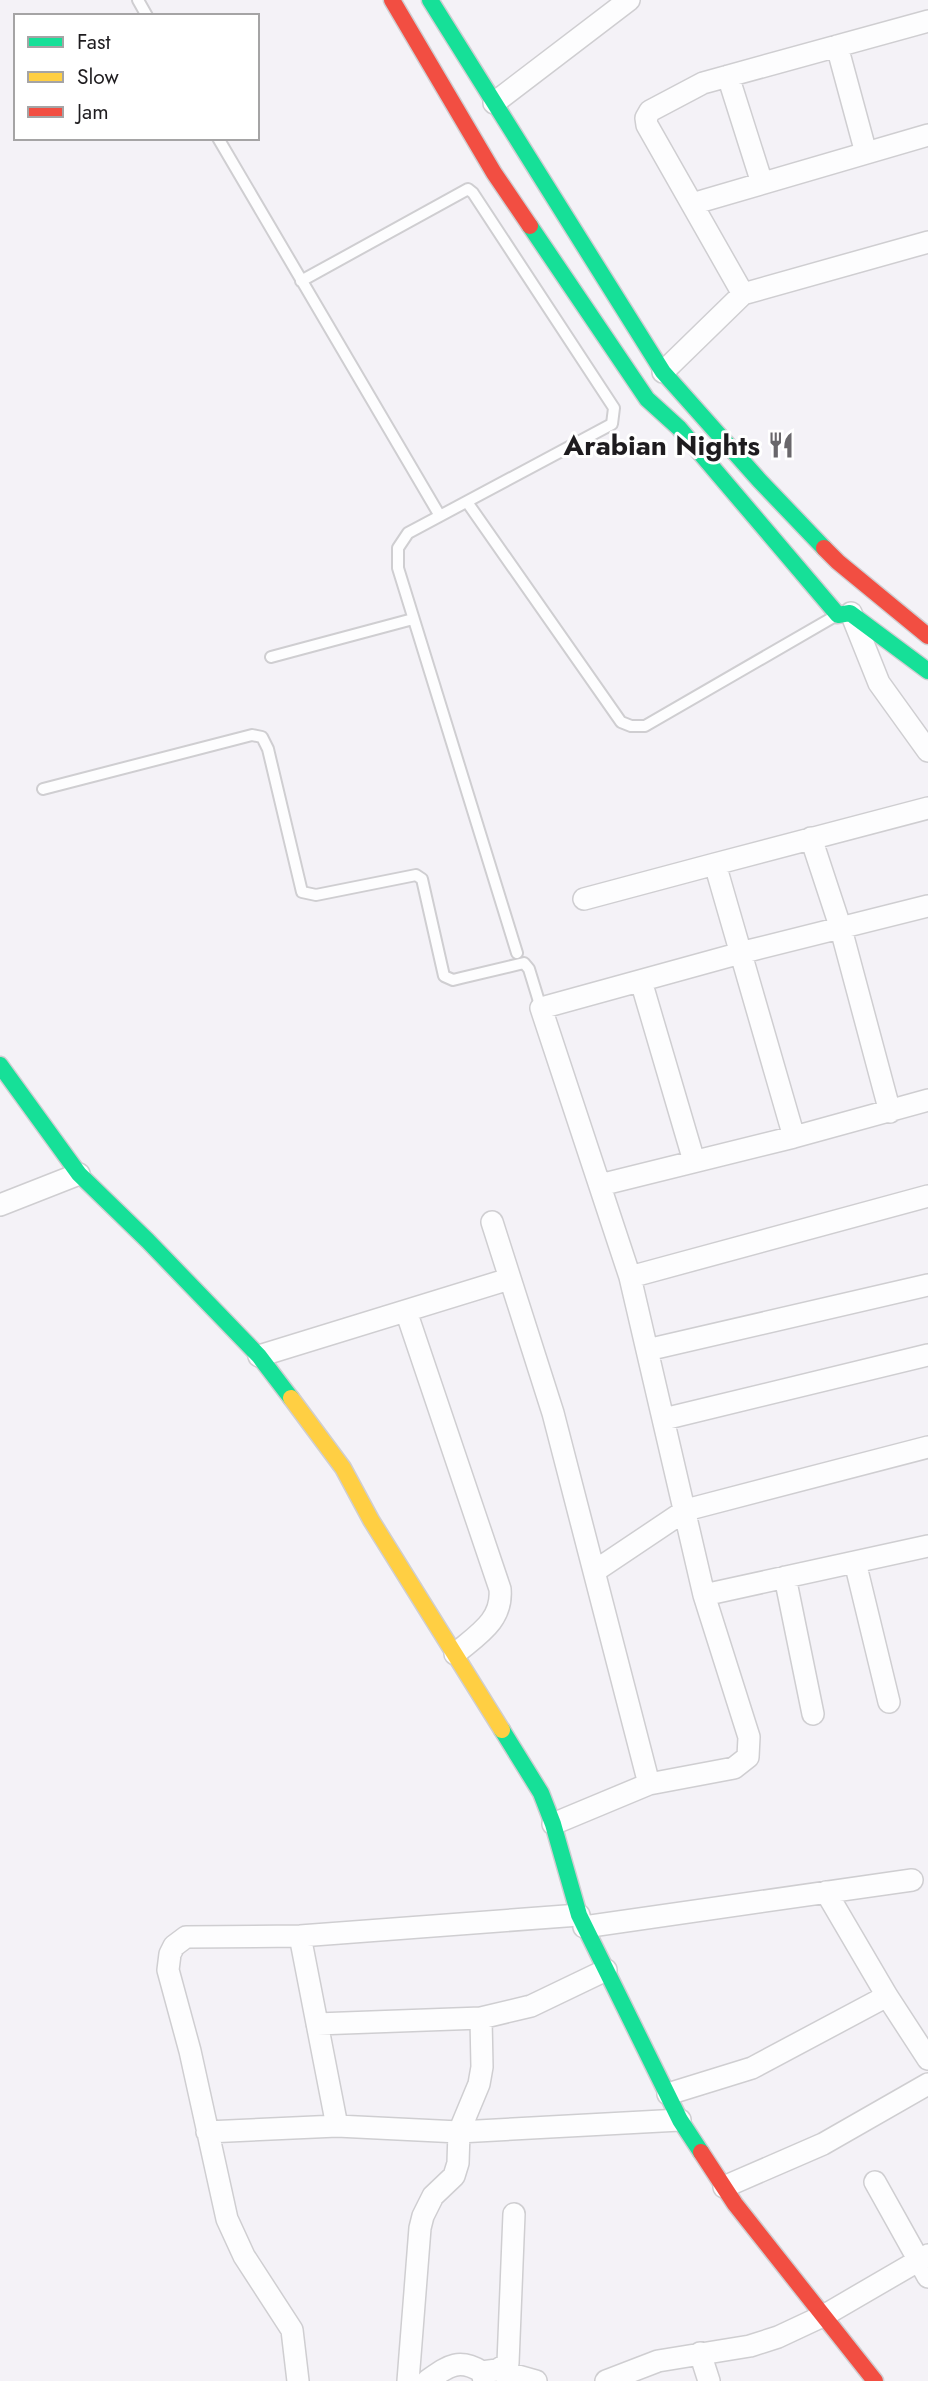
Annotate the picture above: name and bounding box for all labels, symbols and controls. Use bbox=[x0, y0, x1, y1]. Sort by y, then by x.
legend bbox=[14, 14, 259, 140]
text: Fast bbox=[77, 27, 110, 57]
text: Slow bbox=[77, 62, 119, 92]
text: Jam bbox=[74, 97, 109, 127]
place label: Arabian Nights bbox=[563, 425, 760, 466]
restaurant icon: Arabian Nights bbox=[766, 430, 796, 460]

